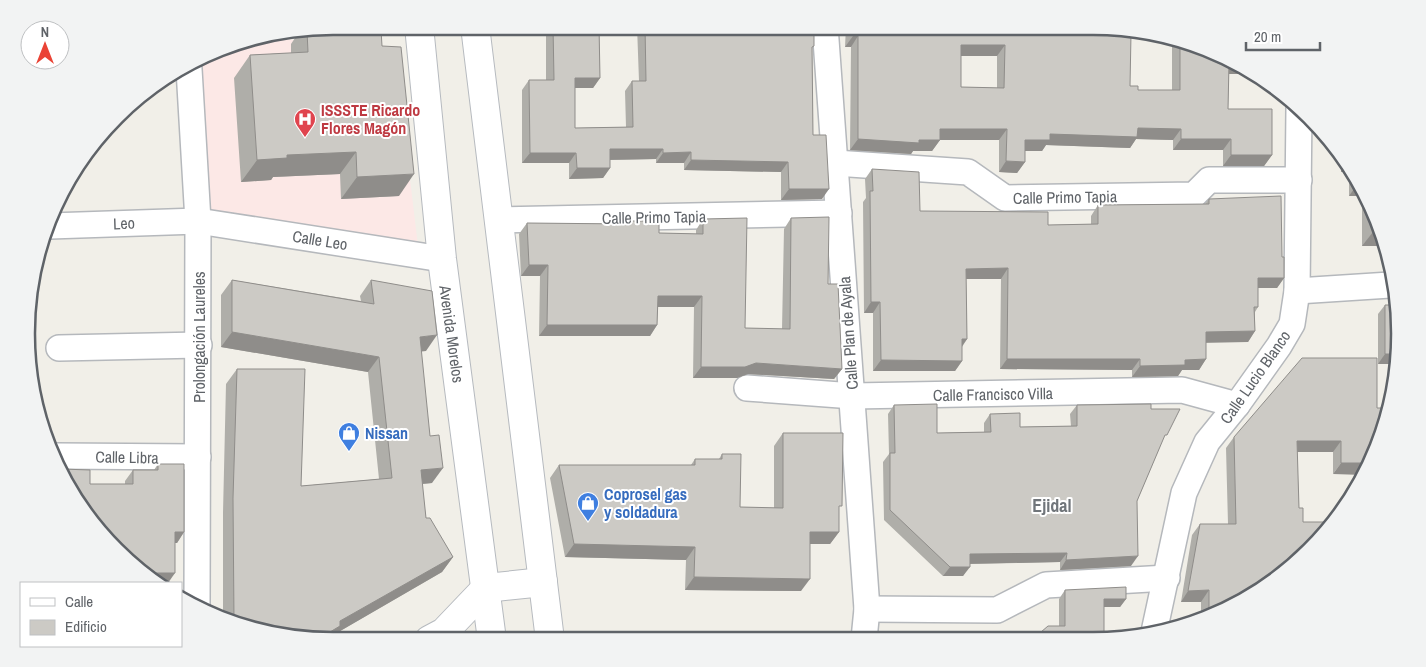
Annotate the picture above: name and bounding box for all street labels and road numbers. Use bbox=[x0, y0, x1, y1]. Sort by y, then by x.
street label: Calle Primo Tapia bbox=[1013, 185, 1118, 209]
street label: Calle Primo Tapia bbox=[602, 205, 707, 229]
street label: Leo bbox=[113, 212, 135, 234]
street label: Calle Leo bbox=[291, 225, 349, 255]
street label: Prolongación Laureles bbox=[188, 271, 210, 403]
street label: Calle Plan de Ayala bbox=[833, 275, 863, 390]
street label: Avenida Morelos bbox=[434, 283, 470, 384]
street label: Calle Lucio Blanco bbox=[1215, 326, 1295, 428]
street label: Calle Francisco Villa bbox=[933, 382, 1054, 406]
street label: Calle Libra bbox=[95, 445, 160, 469]

